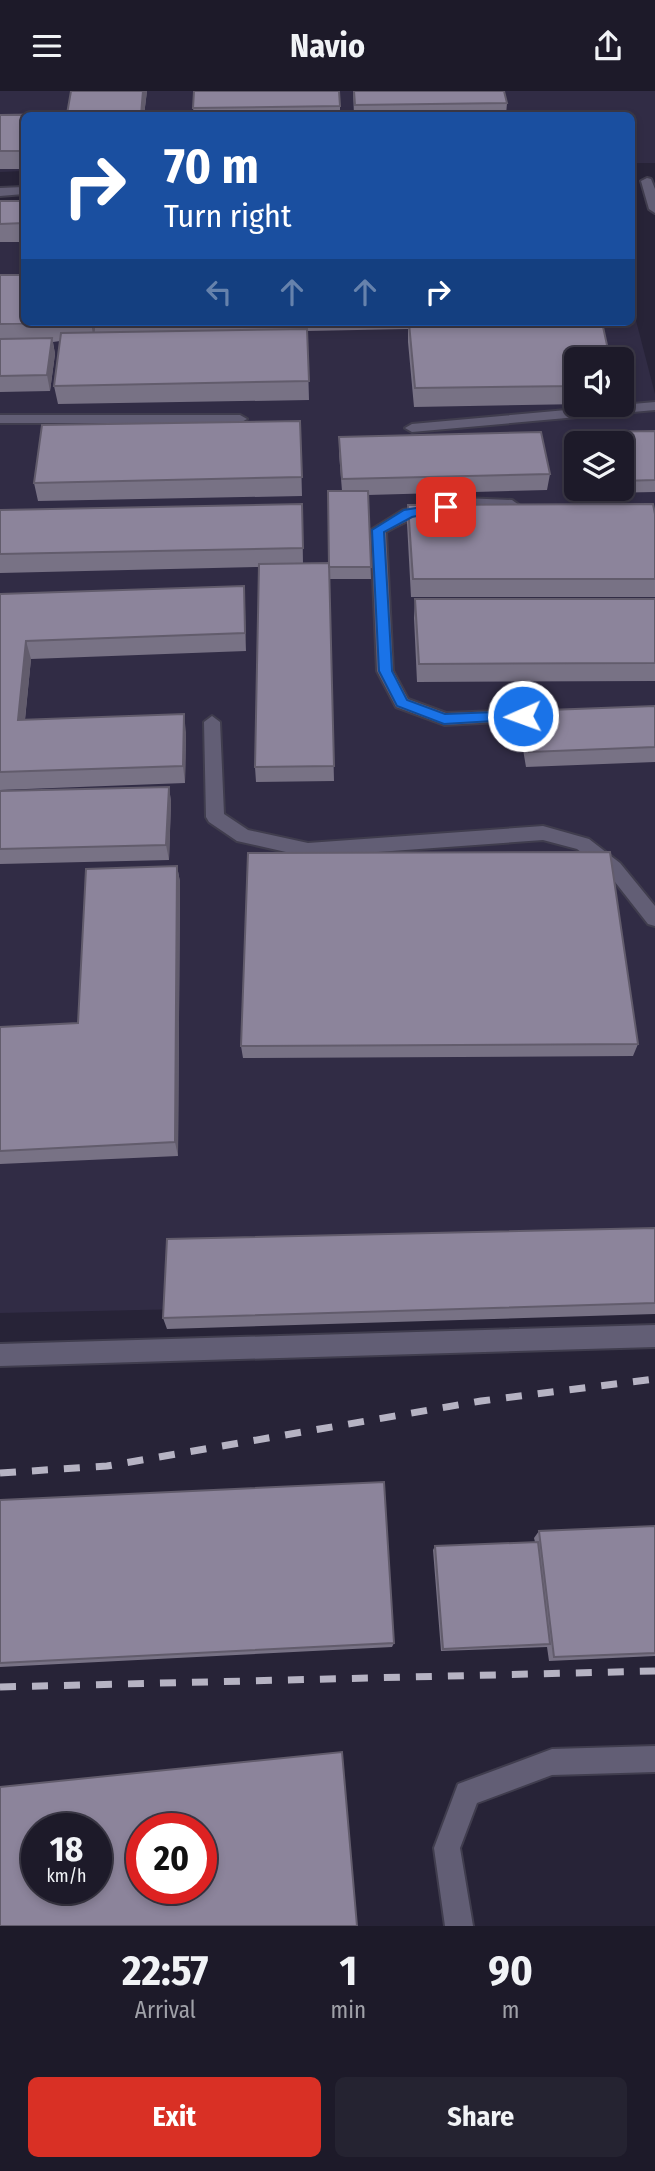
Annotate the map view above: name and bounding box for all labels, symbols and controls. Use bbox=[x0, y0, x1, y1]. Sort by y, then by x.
icon: menu bbox=[28, 27, 66, 65]
text: Navio bbox=[290, 27, 365, 65]
icon: share bbox=[589, 27, 627, 65]
text: 70 m bbox=[164, 137, 259, 196]
icon: right bbox=[49, 140, 140, 231]
text: Turn right bbox=[164, 197, 291, 235]
icon: left bbox=[200, 273, 238, 311]
icon: ahead bbox=[273, 273, 311, 311]
icon: ahead bbox=[346, 273, 384, 311]
icon: right bbox=[419, 273, 457, 311]
map controls bbox=[564, 347, 634, 501]
button: sound bbox=[564, 347, 634, 417]
button: layers bbox=[564, 431, 634, 501]
pin bbox=[416, 477, 476, 537]
icon: arrive bbox=[427, 488, 465, 526]
position arrow bbox=[486, 679, 560, 753]
speed limit sign: 20 bbox=[126, 1813, 217, 1904]
text: 18 bbox=[50, 1828, 83, 1870]
text: km/h bbox=[46, 1865, 87, 1887]
text: 22:57 bbox=[122, 1946, 208, 1996]
text: 1 bbox=[339, 1946, 357, 1996]
text: 90 bbox=[488, 1946, 533, 1996]
text: Arrival bbox=[135, 1996, 196, 2024]
text: min bbox=[331, 1996, 366, 2024]
text: m bbox=[502, 1996, 519, 2024]
button: Exit bbox=[28, 2077, 321, 2157]
button: Share bbox=[335, 2077, 627, 2157]

